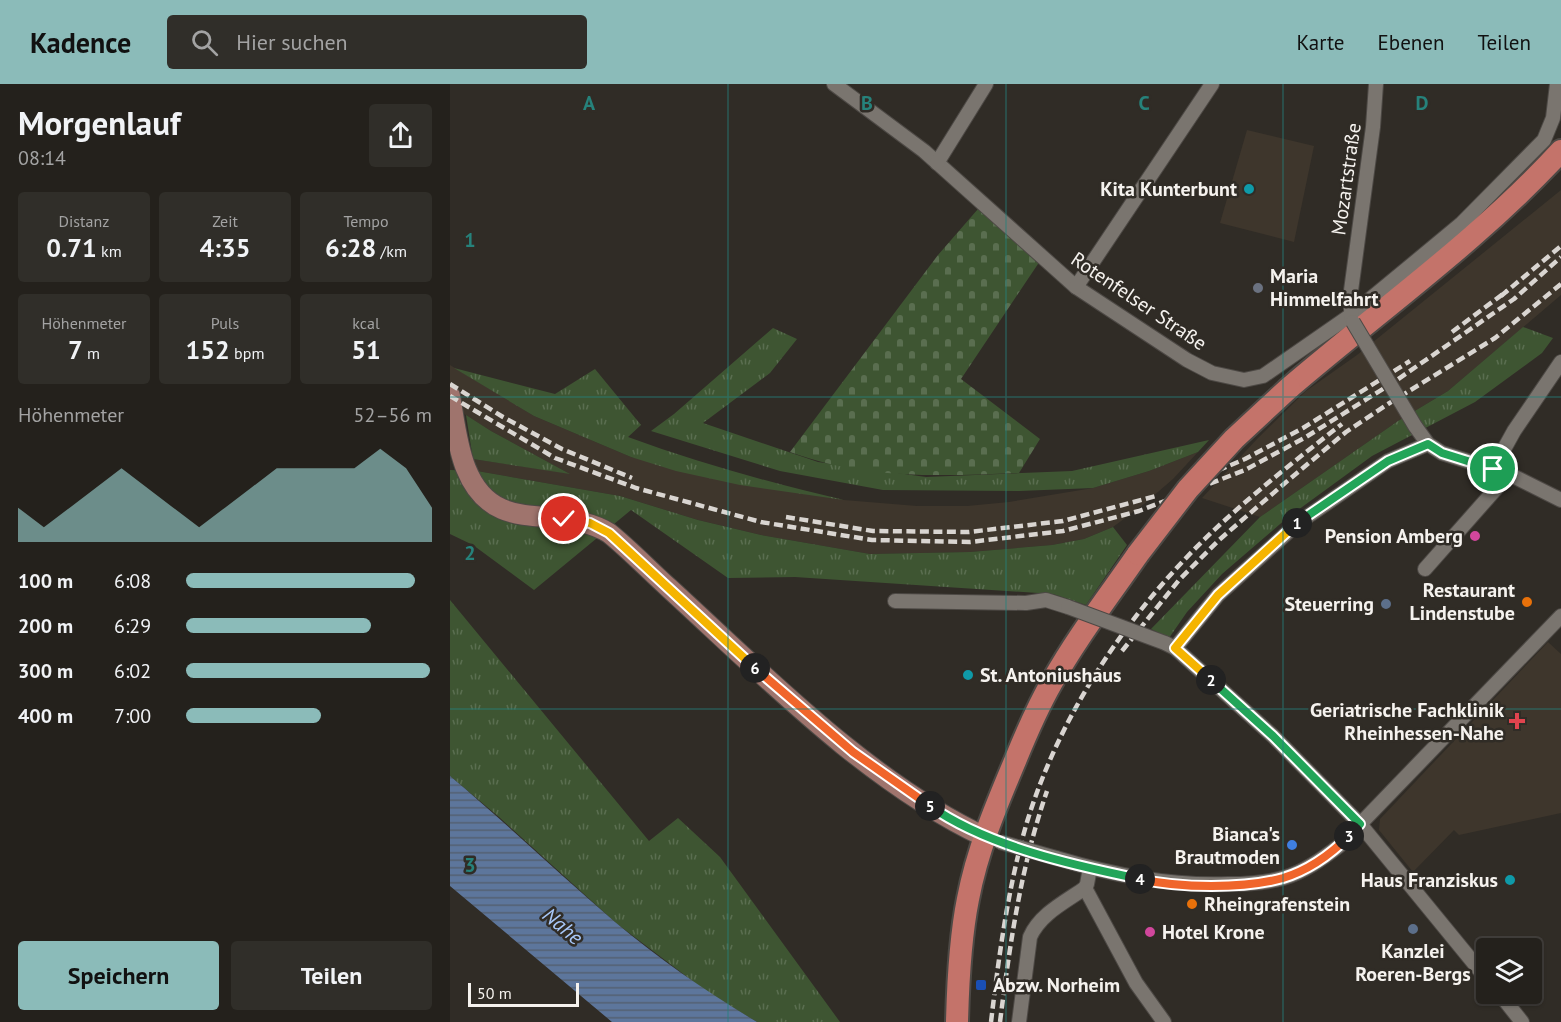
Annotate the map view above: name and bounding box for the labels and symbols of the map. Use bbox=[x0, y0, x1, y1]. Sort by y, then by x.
text: A bbox=[583, 90, 596, 116]
text: B bbox=[861, 90, 873, 116]
text: C bbox=[1138, 90, 1150, 116]
text: D bbox=[1416, 90, 1429, 116]
street label: Mozartstraße bbox=[1325, 121, 1367, 237]
place label: Kita Kunterbunt bbox=[1100, 176, 1237, 202]
marker: Kita Kunterbunt bbox=[1242, 182, 1256, 196]
text: 1 bbox=[464, 227, 476, 253]
street label: Rotenfelser Straße bbox=[1066, 246, 1212, 356]
place label: Maria Himmelfahrt bbox=[1270, 263, 1378, 312]
marker: Maria Himmelfahrt bbox=[1251, 281, 1265, 295]
pin bbox=[1467, 443, 1518, 494]
pin bbox=[538, 493, 589, 544]
pin: 1 bbox=[1282, 508, 1312, 538]
place label: Pension Amberg bbox=[1325, 523, 1463, 549]
marker: Pension Amberg bbox=[1468, 529, 1482, 543]
text: 2 bbox=[464, 540, 476, 566]
place label: Restaurant Lindenstube bbox=[1410, 577, 1515, 626]
place label: Steuerring bbox=[1284, 591, 1374, 617]
marker: Restaurant Lindenstube bbox=[1520, 595, 1534, 609]
marker: Steuerring bbox=[1379, 597, 1393, 611]
pin: 6 bbox=[740, 653, 770, 683]
place label: St. Antoniushaus bbox=[980, 662, 1122, 688]
pin: 2 bbox=[1196, 665, 1226, 695]
marker: St. Antoniushaus bbox=[961, 668, 975, 682]
place label: Geriatrische Fachklinik Rheinhessen-Nahe bbox=[1310, 697, 1504, 746]
marker: Geriatrische Fachklinik Rheinhessen-Nahe bbox=[1508, 712, 1526, 730]
pin: 5 bbox=[915, 791, 945, 821]
place label: Bianca's Brautmoden bbox=[1175, 821, 1280, 870]
pin: 3 bbox=[1334, 821, 1364, 851]
marker: Bianca's Brautmoden bbox=[1285, 838, 1299, 852]
text: 3 bbox=[464, 852, 476, 878]
pin: 4 bbox=[1125, 864, 1155, 894]
place label: Haus Franziskus bbox=[1361, 867, 1498, 893]
marker: Haus Franziskus bbox=[1503, 873, 1517, 887]
place label: Rheingrafenstein bbox=[1204, 891, 1350, 917]
marker: Rheingrafenstein bbox=[1185, 897, 1199, 911]
water label: Nahe bbox=[537, 901, 589, 951]
place label: Hotel Krone bbox=[1162, 919, 1265, 945]
marker: Kanzlei Roeren-Bergs bbox=[1406, 922, 1420, 936]
marker: Hotel Krone bbox=[1143, 925, 1157, 939]
place label: Kanzlei Roeren-Bergs bbox=[1355, 938, 1471, 987]
place label: Abzw. Norheim bbox=[993, 972, 1120, 998]
marker: Abzw. Norheim bbox=[974, 978, 988, 992]
scale bar bbox=[468, 980, 579, 1008]

